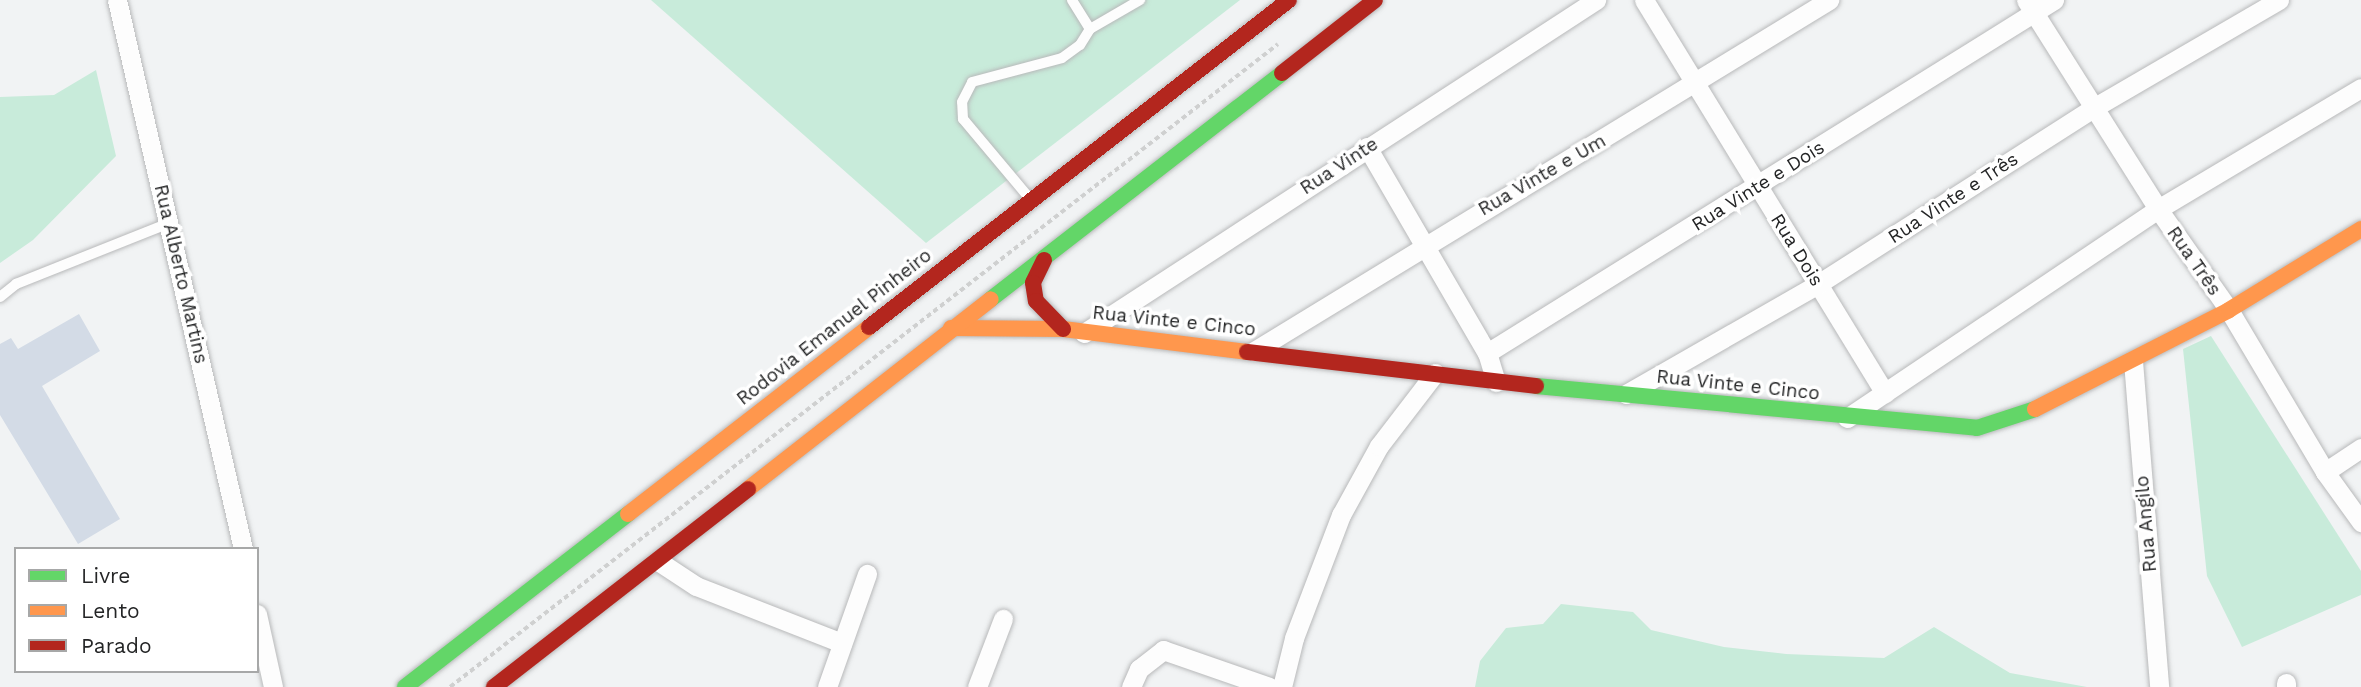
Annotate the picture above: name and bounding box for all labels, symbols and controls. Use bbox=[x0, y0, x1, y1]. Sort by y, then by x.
street label: Rua Vinte e Um bbox=[1474, 129, 1610, 221]
street label: Rua Vinte bbox=[1295, 132, 1383, 200]
street label: Rua Vinte e Dois bbox=[1687, 136, 1829, 236]
street label: Rua Vinte e Três bbox=[1883, 147, 2023, 249]
street label: Rua Alberto Martins bbox=[149, 182, 213, 366]
street label: Rua Dois bbox=[1766, 209, 1828, 291]
street label: Rua Três bbox=[2162, 222, 2226, 300]
street label: Rodovia Emanuel Pinheiro bbox=[732, 244, 936, 410]
street label: Rua Vinte e Cinco bbox=[1091, 301, 1257, 341]
street label: Rua Vinte e Cinco bbox=[1655, 365, 1821, 405]
street label: Rua Angilo bbox=[2130, 474, 2162, 574]
legend bbox=[14, 547, 259, 673]
text: Livre bbox=[81, 563, 130, 588]
text: Lento bbox=[81, 598, 140, 623]
text: Parado bbox=[81, 633, 152, 658]

